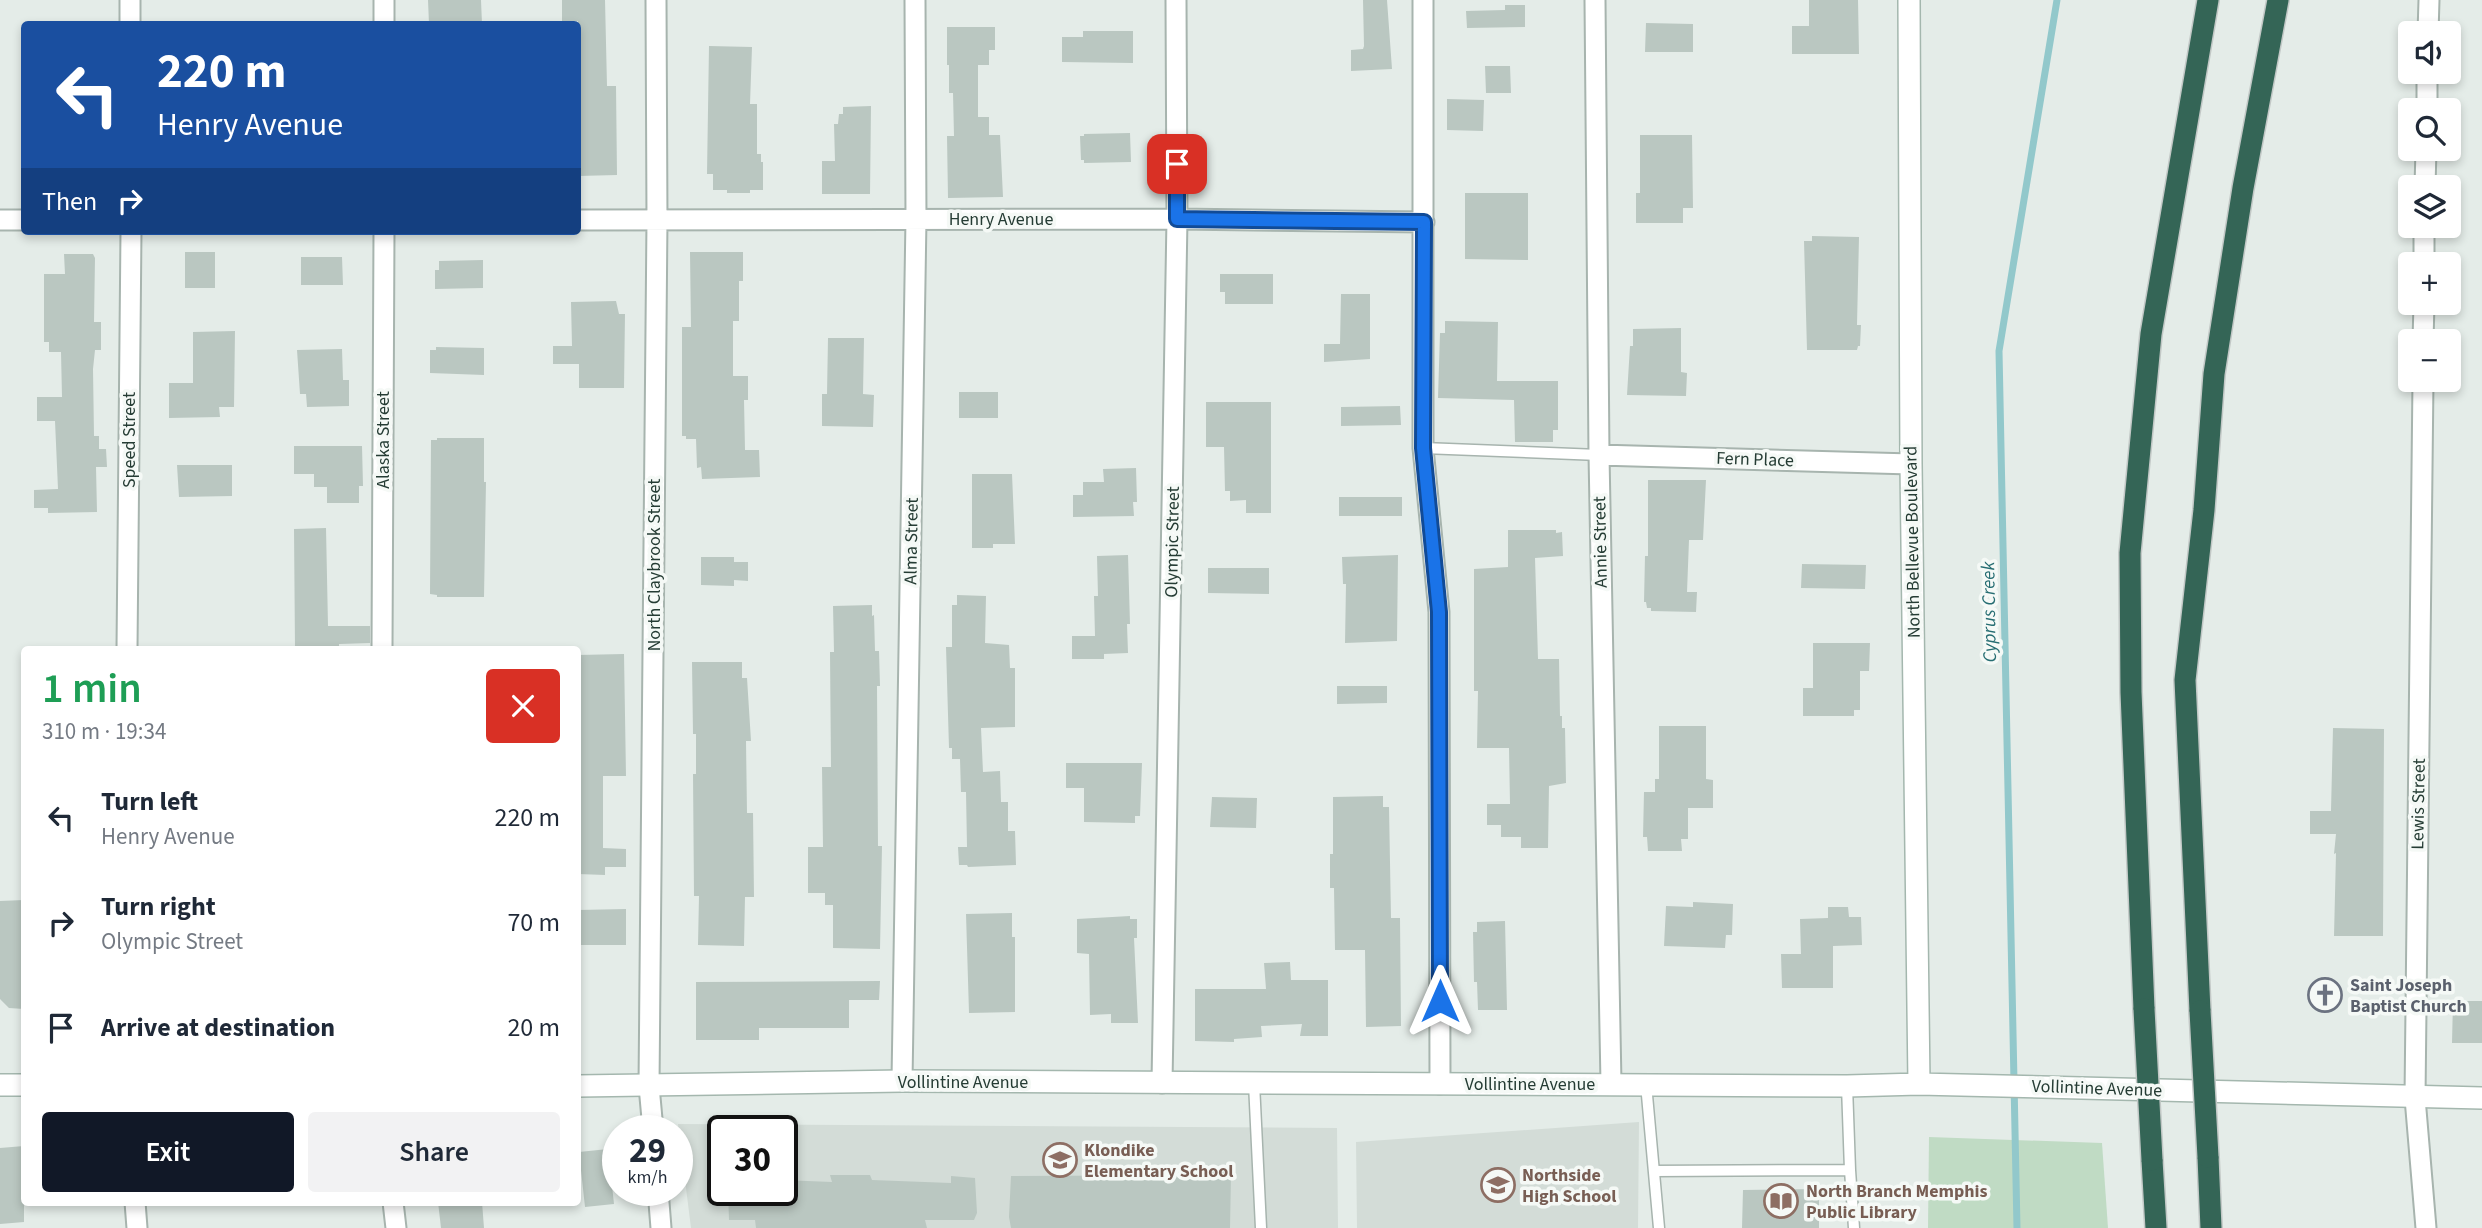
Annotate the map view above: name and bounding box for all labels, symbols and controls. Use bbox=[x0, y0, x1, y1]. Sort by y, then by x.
map controls bbox=[2398, 21, 2461, 392]
button: sound bbox=[2398, 21, 2461, 84]
text: 220 m bbox=[157, 37, 286, 107]
icon: left bbox=[42, 49, 133, 140]
button: search bbox=[2398, 98, 2461, 161]
text: Henry Avenue bbox=[157, 102, 343, 148]
pin bbox=[1147, 134, 1207, 194]
icon: arrive bbox=[1158, 145, 1196, 183]
button: layers bbox=[2398, 175, 2461, 238]
icon: right bbox=[111, 182, 149, 220]
text: Then bbox=[42, 183, 97, 220]
street label: Henry Avenue bbox=[949, 207, 1053, 232]
button: + bbox=[2398, 252, 2461, 315]
button: − bbox=[2398, 329, 2461, 392]
street label: Alaska Street bbox=[371, 391, 396, 489]
street label: Speed Street bbox=[117, 392, 142, 488]
street label: Fern Place bbox=[1716, 446, 1794, 473]
street label: North Bellevue Boulevard bbox=[1898, 446, 1927, 638]
street label: North Claybrook Street bbox=[642, 479, 667, 651]
street label: Olympic Street bbox=[1159, 486, 1186, 598]
street label: Annie Street bbox=[1587, 496, 1614, 588]
street label: Alma Street bbox=[898, 497, 925, 585]
water label: Cyprus Creek bbox=[1975, 560, 2004, 663]
text: 1 min bbox=[42, 659, 142, 719]
button: close bbox=[486, 669, 560, 743]
text: 310 m · 19:34 bbox=[42, 715, 166, 748]
street label: Lewis Street bbox=[2405, 758, 2432, 850]
text: Turn left bbox=[101, 783, 198, 820]
icon: left bbox=[42, 799, 80, 837]
text: 220 m bbox=[494, 799, 560, 836]
text: Henry Avenue bbox=[101, 820, 235, 853]
text: Turn right bbox=[101, 888, 216, 925]
icon: right bbox=[42, 904, 80, 942]
text: 70 m bbox=[507, 904, 560, 941]
text: Olympic Street bbox=[101, 925, 243, 958]
position arrow bbox=[1403, 964, 1477, 1038]
place label: Saint Joseph Baptist Church bbox=[2350, 973, 2467, 1019]
church icon: Saint Joseph Baptist Church bbox=[2306, 976, 2344, 1014]
icon: arrive bbox=[42, 1009, 80, 1047]
text: Arrive at destination bbox=[101, 1009, 335, 1046]
text: 20 m bbox=[507, 1009, 560, 1046]
street label: Vollintine Avenue bbox=[898, 1070, 1028, 1095]
street label: Vollintine Avenue bbox=[1465, 1072, 1595, 1097]
street label: Vollintine Avenue bbox=[2031, 1074, 2163, 1103]
button: Exit bbox=[42, 1112, 294, 1192]
button: Share bbox=[308, 1112, 560, 1192]
speed limit sign: 30 bbox=[707, 1115, 798, 1206]
text: 29 bbox=[629, 1126, 666, 1176]
place label: Klondike Elementary School bbox=[1084, 1138, 1234, 1184]
school or university icon: Klondike Elementary School bbox=[1041, 1141, 1079, 1179]
place label: Northside High School bbox=[1522, 1163, 1616, 1209]
text: km/h bbox=[628, 1165, 667, 1190]
school or university icon: Northside High School bbox=[1479, 1166, 1517, 1204]
place label: North Branch Memphis Public Library bbox=[1806, 1179, 1988, 1225]
library icon: North Branch Memphis Public Library bbox=[1762, 1182, 1800, 1220]

